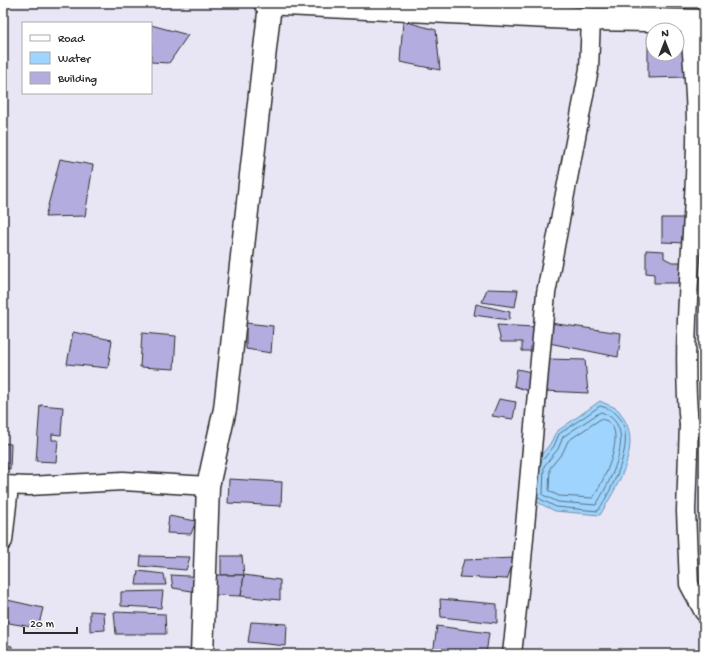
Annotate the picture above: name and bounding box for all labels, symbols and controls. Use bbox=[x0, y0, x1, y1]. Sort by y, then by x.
legend bbox=[22, 22, 152, 94]
north arrow bbox=[645, 22, 685, 62]
text: N bbox=[661, 28, 669, 40]
text: Road bbox=[58, 33, 85, 47]
text: Water bbox=[58, 53, 92, 67]
text: Building bbox=[57, 73, 97, 87]
scale bar bbox=[24, 609, 77, 635]
text: 20 m bbox=[30, 618, 55, 632]

